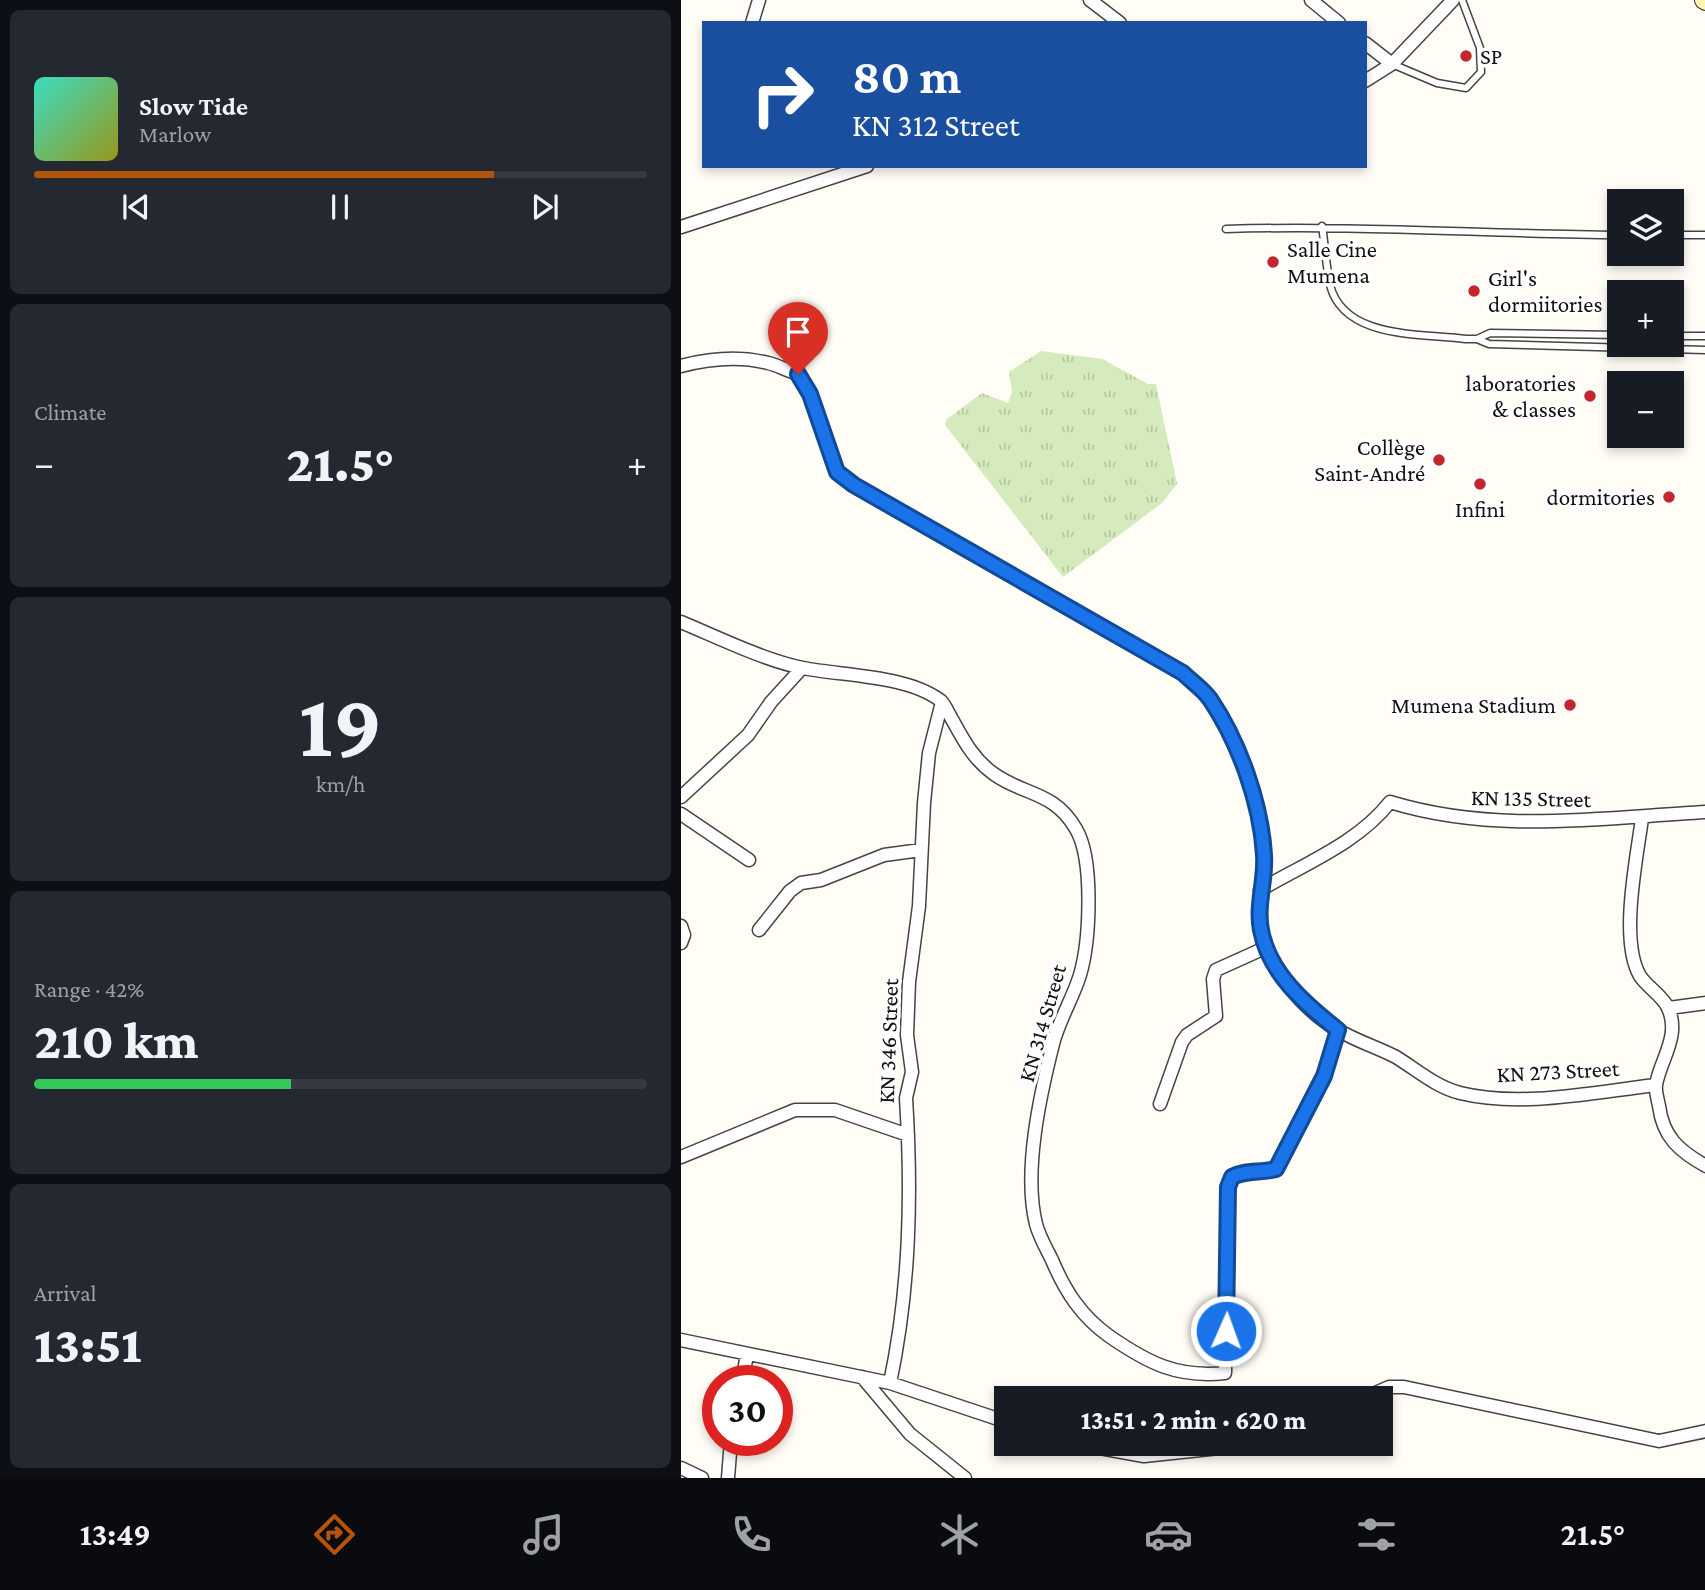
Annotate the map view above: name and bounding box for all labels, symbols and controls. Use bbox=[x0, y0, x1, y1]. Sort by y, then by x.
place label: SP bbox=[1480, 43, 1502, 69]
marker: SP bbox=[1458, 48, 1474, 64]
icon: right bbox=[737, 49, 828, 140]
text: 80 m bbox=[852, 49, 961, 104]
text: Slow Tide bbox=[139, 92, 248, 121]
text: KN 312 Street bbox=[852, 107, 1019, 143]
text: Marlow bbox=[139, 121, 211, 147]
icon: previous bbox=[117, 188, 155, 226]
icon: pause bbox=[321, 188, 359, 226]
icon: next bbox=[526, 188, 564, 226]
map controls bbox=[1607, 189, 1684, 448]
button: layers bbox=[1607, 189, 1684, 266]
place label: Salle Cine Mumena bbox=[1287, 236, 1377, 288]
marker: Salle Cine Mumena bbox=[1265, 254, 1281, 270]
place label: Girl's dormiitories bbox=[1488, 265, 1602, 317]
button: + bbox=[1607, 280, 1684, 357]
marker: Girl's dormiitories bbox=[1466, 283, 1482, 299]
pin bbox=[768, 302, 828, 374]
icon: arrive bbox=[779, 313, 817, 351]
place label: laboratories & classes bbox=[1466, 370, 1576, 422]
button: − bbox=[1607, 371, 1684, 448]
marker: laboratories & classes bbox=[1582, 388, 1598, 404]
text: Climate bbox=[34, 399, 106, 425]
text: 21.5° bbox=[286, 434, 395, 492]
place label: Collège Saint-André bbox=[1314, 434, 1425, 486]
text: − bbox=[34, 442, 54, 484]
text: + bbox=[627, 442, 647, 484]
marker: Collège Saint-André bbox=[1431, 452, 1447, 468]
marker: Infini bbox=[1472, 476, 1488, 492]
place label: dormitories bbox=[1547, 484, 1655, 510]
marker: dormitories bbox=[1661, 489, 1677, 505]
place label: Infini bbox=[1455, 496, 1505, 522]
text: 19 bbox=[299, 674, 382, 776]
place label: Mumena Stadium bbox=[1391, 692, 1556, 718]
marker: Mumena Stadium bbox=[1562, 697, 1578, 713]
text: km/h bbox=[316, 771, 365, 797]
street label: KN 135 Street bbox=[1471, 784, 1592, 812]
street label: KN 314 Street bbox=[1013, 961, 1071, 1085]
text: Range · 42% bbox=[34, 976, 144, 1002]
street label: KN 346 Street bbox=[873, 978, 903, 1104]
text: 210 km bbox=[34, 1011, 198, 1069]
street label: KN 273 Street bbox=[1496, 1055, 1620, 1087]
text: Arrival bbox=[34, 1280, 97, 1306]
position arrow bbox=[1189, 1294, 1263, 1368]
text: 13:51 bbox=[34, 1315, 141, 1373]
speed limit sign: 30 bbox=[702, 1365, 793, 1456]
text: 13:51 · 2 min · 620 m bbox=[1081, 1406, 1306, 1435]
icon: directions bbox=[310, 1510, 359, 1559]
icon: music bbox=[519, 1510, 568, 1559]
icon: phone bbox=[727, 1510, 776, 1559]
icon: climate bbox=[935, 1510, 984, 1559]
icon: car bbox=[1144, 1510, 1193, 1559]
icon: filters bbox=[1352, 1510, 1401, 1559]
text: 13:49 bbox=[80, 1516, 151, 1552]
text: 21.5° bbox=[1561, 1516, 1625, 1552]

